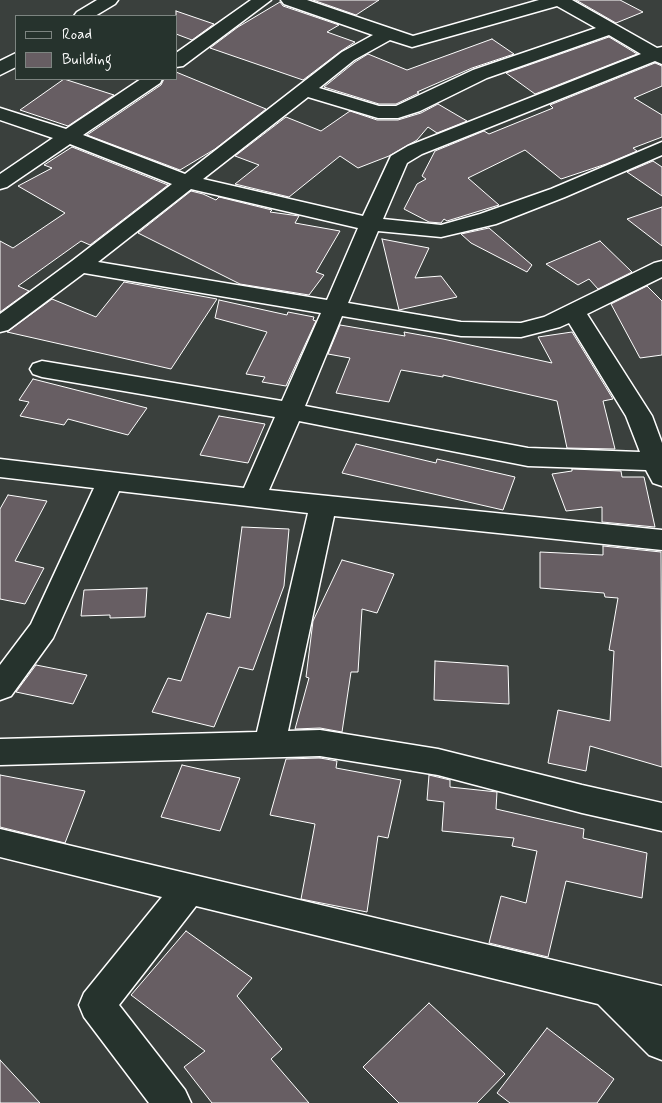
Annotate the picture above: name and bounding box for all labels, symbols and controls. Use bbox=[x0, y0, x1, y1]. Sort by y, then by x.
legend bbox=[15, 15, 178, 80]
text: Road bbox=[62, 25, 92, 45]
text: Building bbox=[62, 50, 112, 70]

